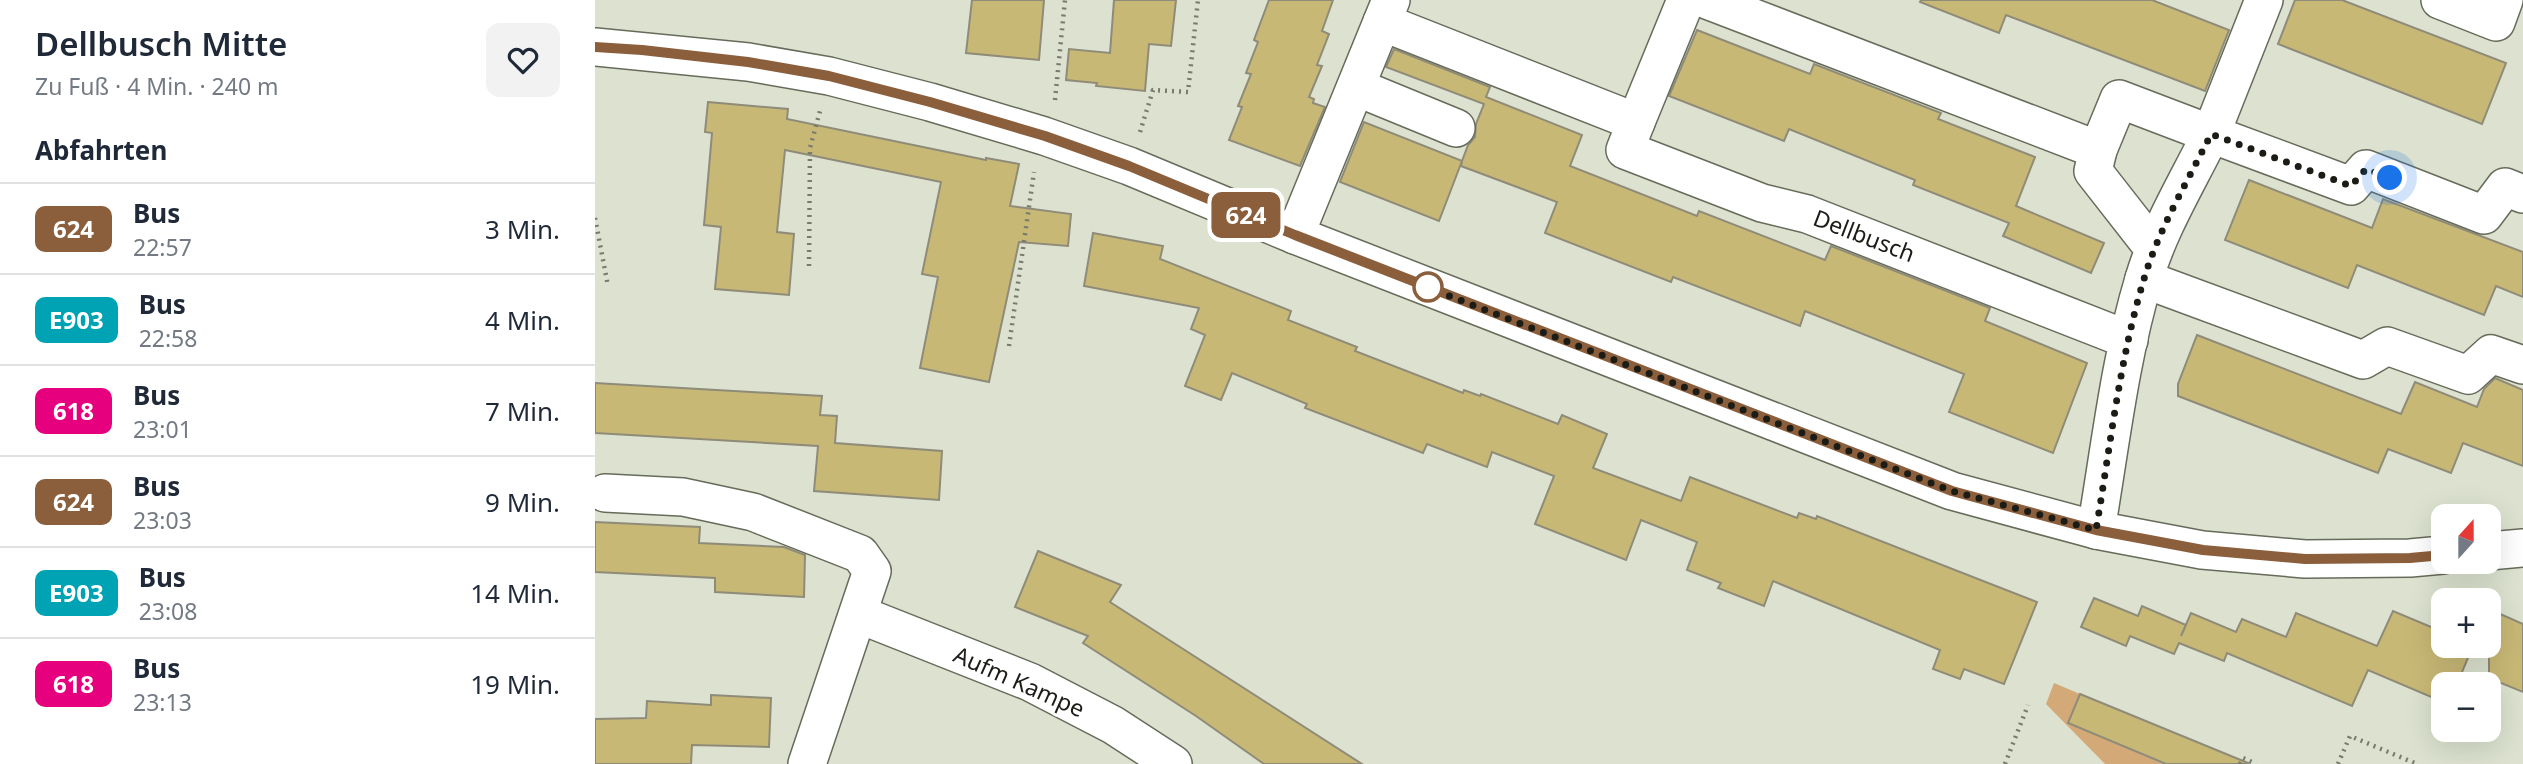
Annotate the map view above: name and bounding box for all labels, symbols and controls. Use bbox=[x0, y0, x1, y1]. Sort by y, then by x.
text: Dellbusch Mitte bbox=[35, 21, 287, 66]
button: heart bbox=[486, 23, 560, 97]
text: Zu Fuß · 4 Min. · 240 m bbox=[35, 70, 279, 102]
text: Abfahrten bbox=[35, 132, 167, 168]
your location bbox=[2372, 160, 2407, 195]
line badge: 624 bbox=[1206, 192, 1286, 238]
text: Bus bbox=[133, 195, 180, 231]
text: 624 bbox=[1225, 198, 1267, 231]
street label: Dellbusch bbox=[1809, 201, 1920, 269]
text: 3 Min. bbox=[485, 211, 560, 247]
text: 624 bbox=[53, 212, 94, 245]
text: 22:57 bbox=[133, 231, 192, 263]
unlabelled marker bbox=[1413, 272, 1443, 302]
text: Bus bbox=[139, 286, 186, 322]
text: 4 Min. bbox=[485, 302, 560, 338]
text: E903 bbox=[49, 303, 104, 336]
text: 22:58 bbox=[139, 322, 197, 354]
text: Bus bbox=[133, 377, 180, 413]
text: 7 Min. bbox=[485, 393, 560, 429]
text: 618 bbox=[53, 394, 94, 427]
text: 23:01 bbox=[133, 413, 192, 445]
text: Bus bbox=[133, 468, 180, 504]
text: 9 Min. bbox=[485, 484, 560, 520]
text: 624 bbox=[53, 485, 94, 518]
text: 23:03 bbox=[133, 504, 192, 536]
north arrow bbox=[2431, 504, 2501, 574]
map controls bbox=[2431, 504, 2501, 742]
text: Bus bbox=[139, 559, 186, 595]
text: 14 Min. bbox=[470, 575, 560, 611]
text: E903 bbox=[49, 576, 104, 609]
button: + bbox=[2431, 588, 2501, 658]
text: 23:08 bbox=[139, 595, 197, 627]
street label: Aufm Kampe bbox=[949, 638, 1090, 724]
text: Bus bbox=[133, 650, 180, 686]
text: 19 Min. bbox=[470, 666, 560, 702]
text: 618 bbox=[53, 667, 94, 700]
button: − bbox=[2431, 672, 2501, 742]
text: 23:13 bbox=[133, 686, 192, 718]

